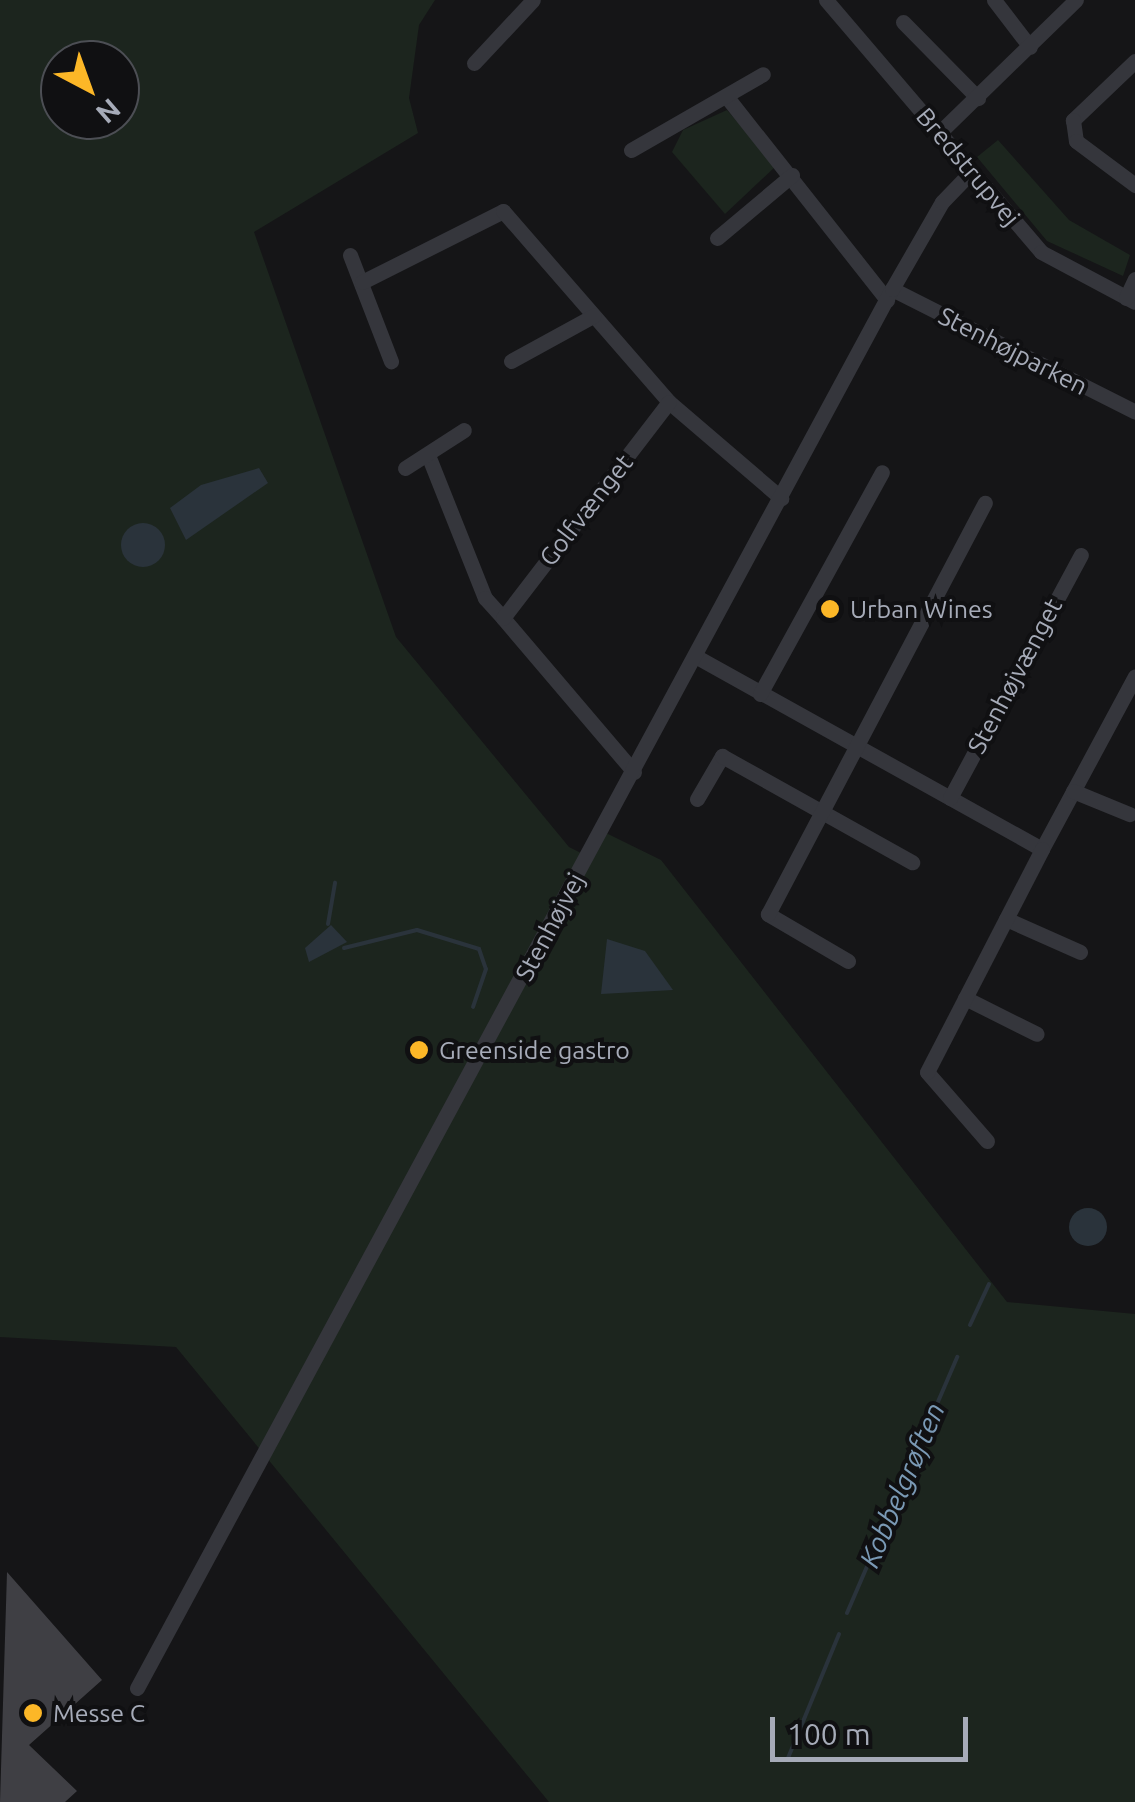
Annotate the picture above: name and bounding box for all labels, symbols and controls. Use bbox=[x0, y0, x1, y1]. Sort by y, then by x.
north arrow bbox=[40, 40, 140, 140]
text: N bbox=[91, 93, 127, 130]
street label: Bredstrupvej bbox=[910, 102, 1026, 232]
street label: Stenhøjparken bbox=[934, 301, 1092, 401]
street label: Golfvænget bbox=[533, 448, 639, 572]
street label: Stenhøjvænget bbox=[961, 593, 1069, 759]
place label: Urban Wines bbox=[850, 594, 993, 624]
marker: Urban Wines bbox=[819, 598, 841, 620]
street label: Stenhøjvej bbox=[509, 868, 591, 986]
place label: Greenside gastro bbox=[439, 1035, 630, 1065]
marker: Greenside gastro bbox=[408, 1039, 430, 1061]
water label: Kobbelgrøften bbox=[852, 1398, 952, 1572]
scale bar bbox=[775, 1697, 972, 1759]
place label: Messe C bbox=[53, 1698, 145, 1728]
marker: Messe C bbox=[22, 1702, 44, 1724]
text: 100 m bbox=[787, 1717, 871, 1751]

